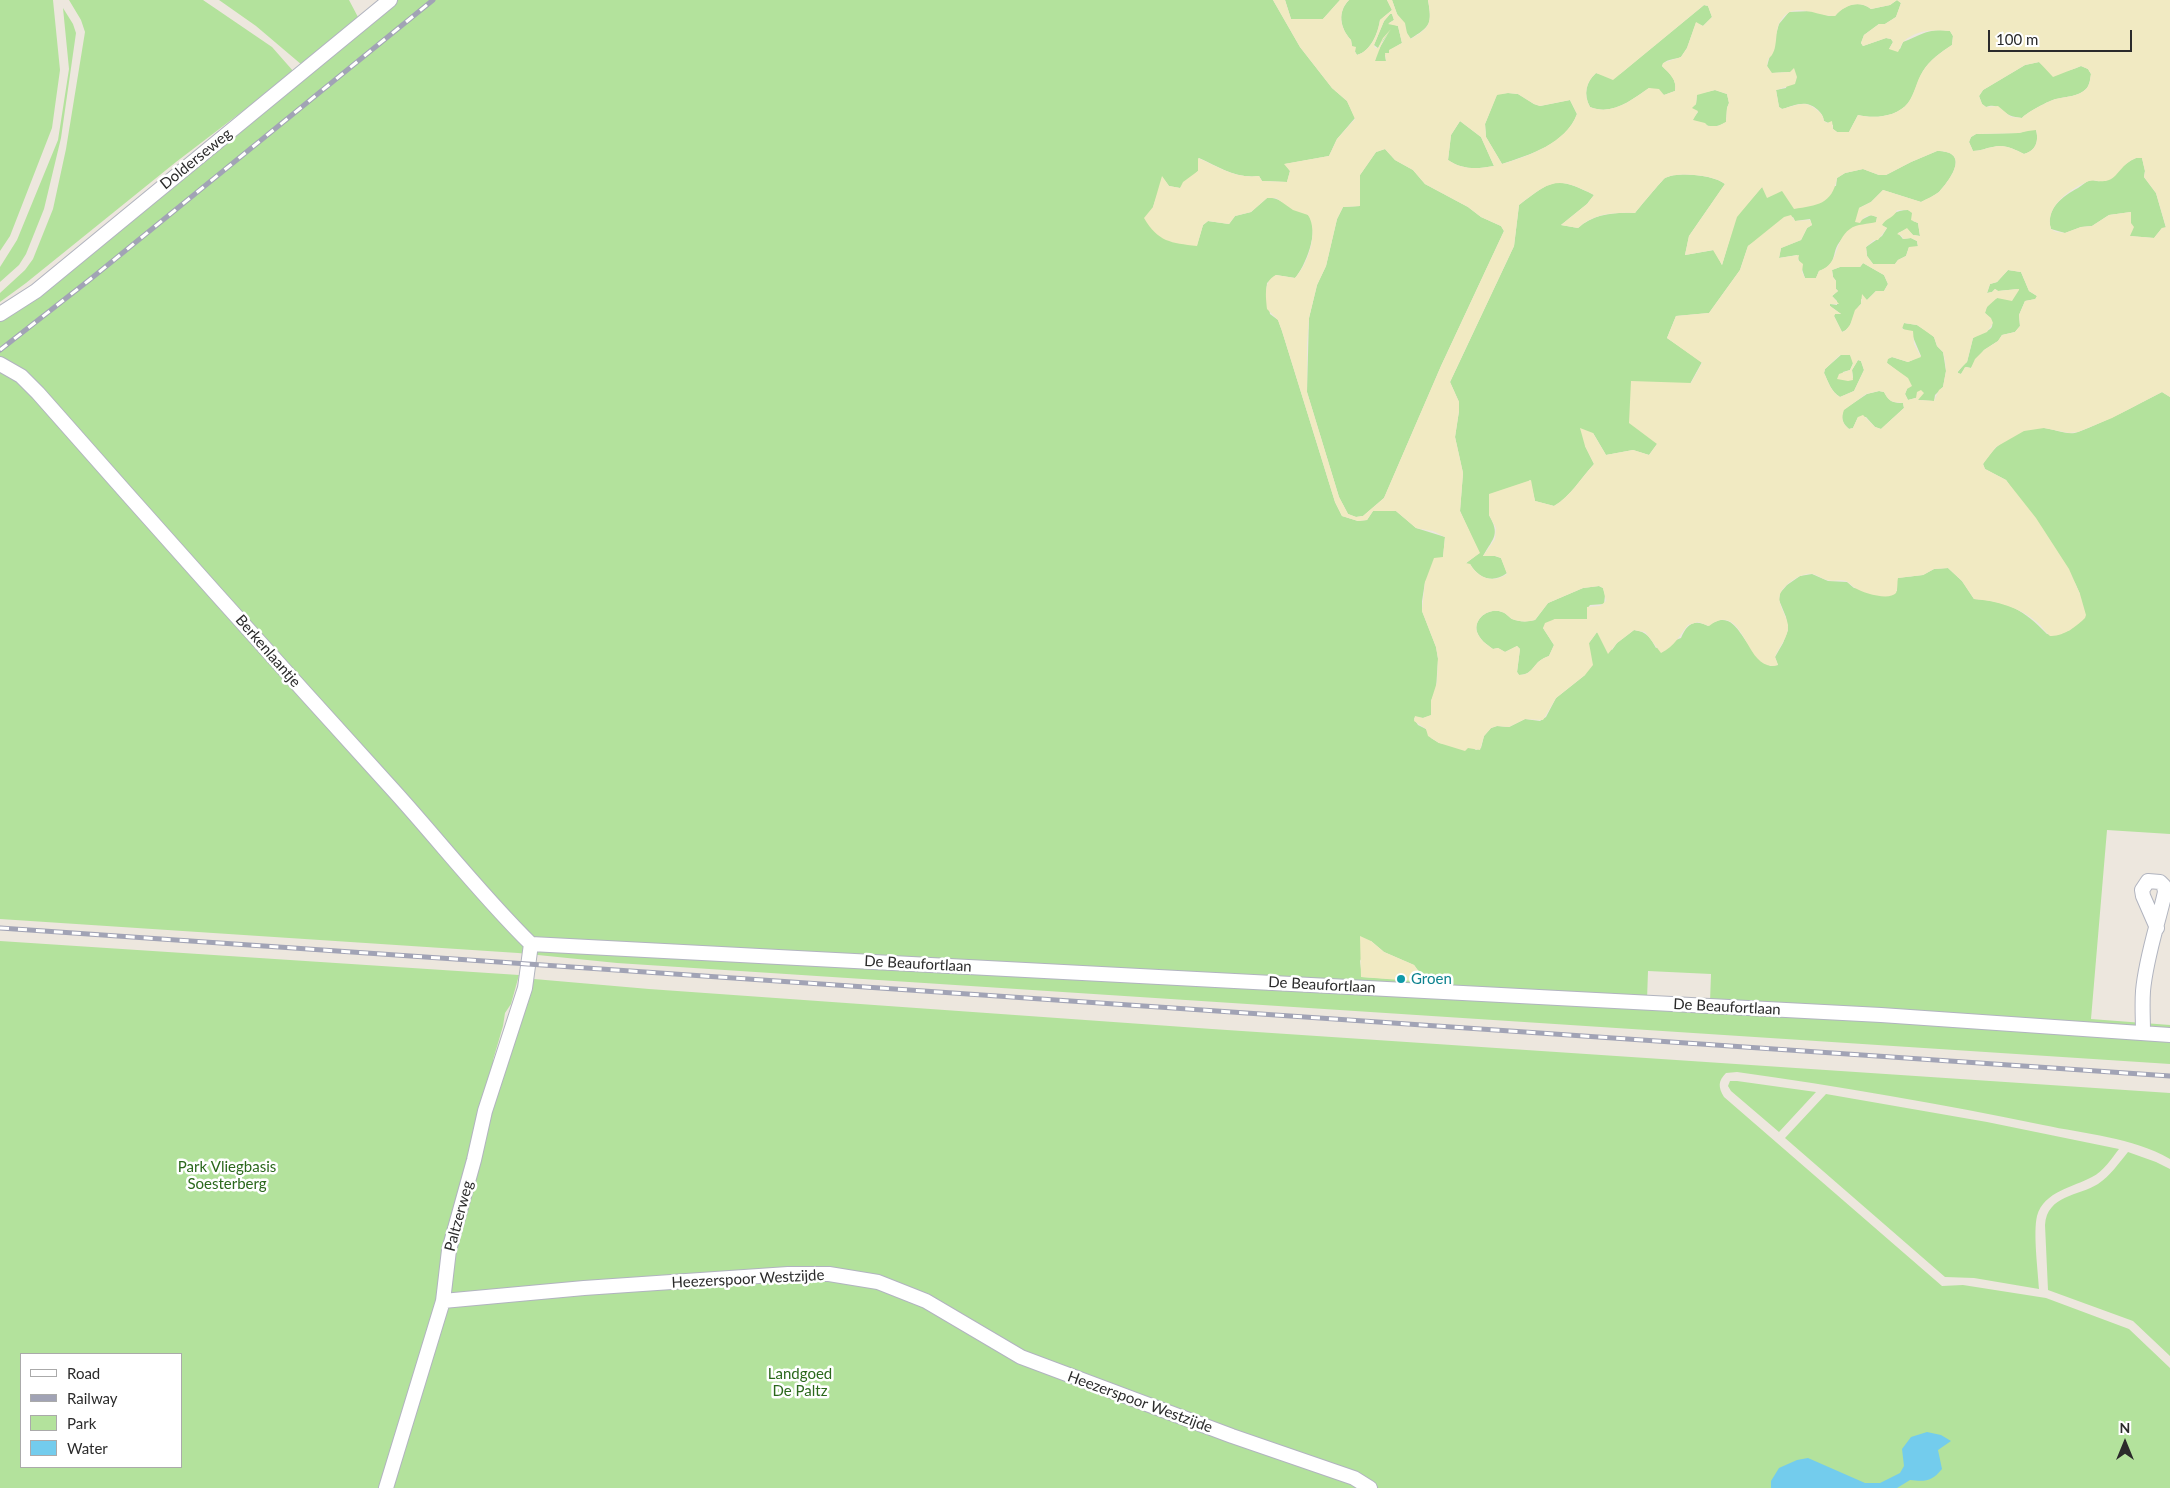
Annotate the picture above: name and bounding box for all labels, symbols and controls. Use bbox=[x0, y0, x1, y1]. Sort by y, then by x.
scale bar bbox=[1990, 20, 2134, 52]
text: 100 m bbox=[1996, 30, 2038, 48]
street label: Dolderseweg bbox=[157, 125, 235, 193]
street label: Berkenlaantje bbox=[232, 611, 304, 691]
street label: De Beaufortlaan bbox=[864, 952, 972, 976]
place label: Groen bbox=[1411, 970, 1452, 988]
street label: De Beaufortlaan bbox=[1268, 973, 1376, 997]
marker: Groen bbox=[1395, 973, 1407, 985]
street label: De Beaufortlaan bbox=[1673, 995, 1781, 1019]
park label: Park Vliegbasis Soesterberg bbox=[178, 1158, 276, 1193]
street label: Paltzerweg bbox=[441, 1179, 477, 1253]
street label: Heezerspoor Westzijde bbox=[671, 1266, 825, 1292]
legend bbox=[20, 1353, 182, 1468]
text: Road bbox=[67, 1364, 100, 1382]
park label: Landgoed De Paltz bbox=[768, 1365, 832, 1400]
street label: Heezerspoor Westzijde bbox=[1065, 1367, 1215, 1437]
text: Railway bbox=[67, 1389, 118, 1407]
text: Park bbox=[67, 1414, 96, 1432]
north arrow bbox=[2100, 1418, 2150, 1468]
text: N bbox=[2120, 1419, 2130, 1436]
text: Water bbox=[67, 1439, 108, 1457]

